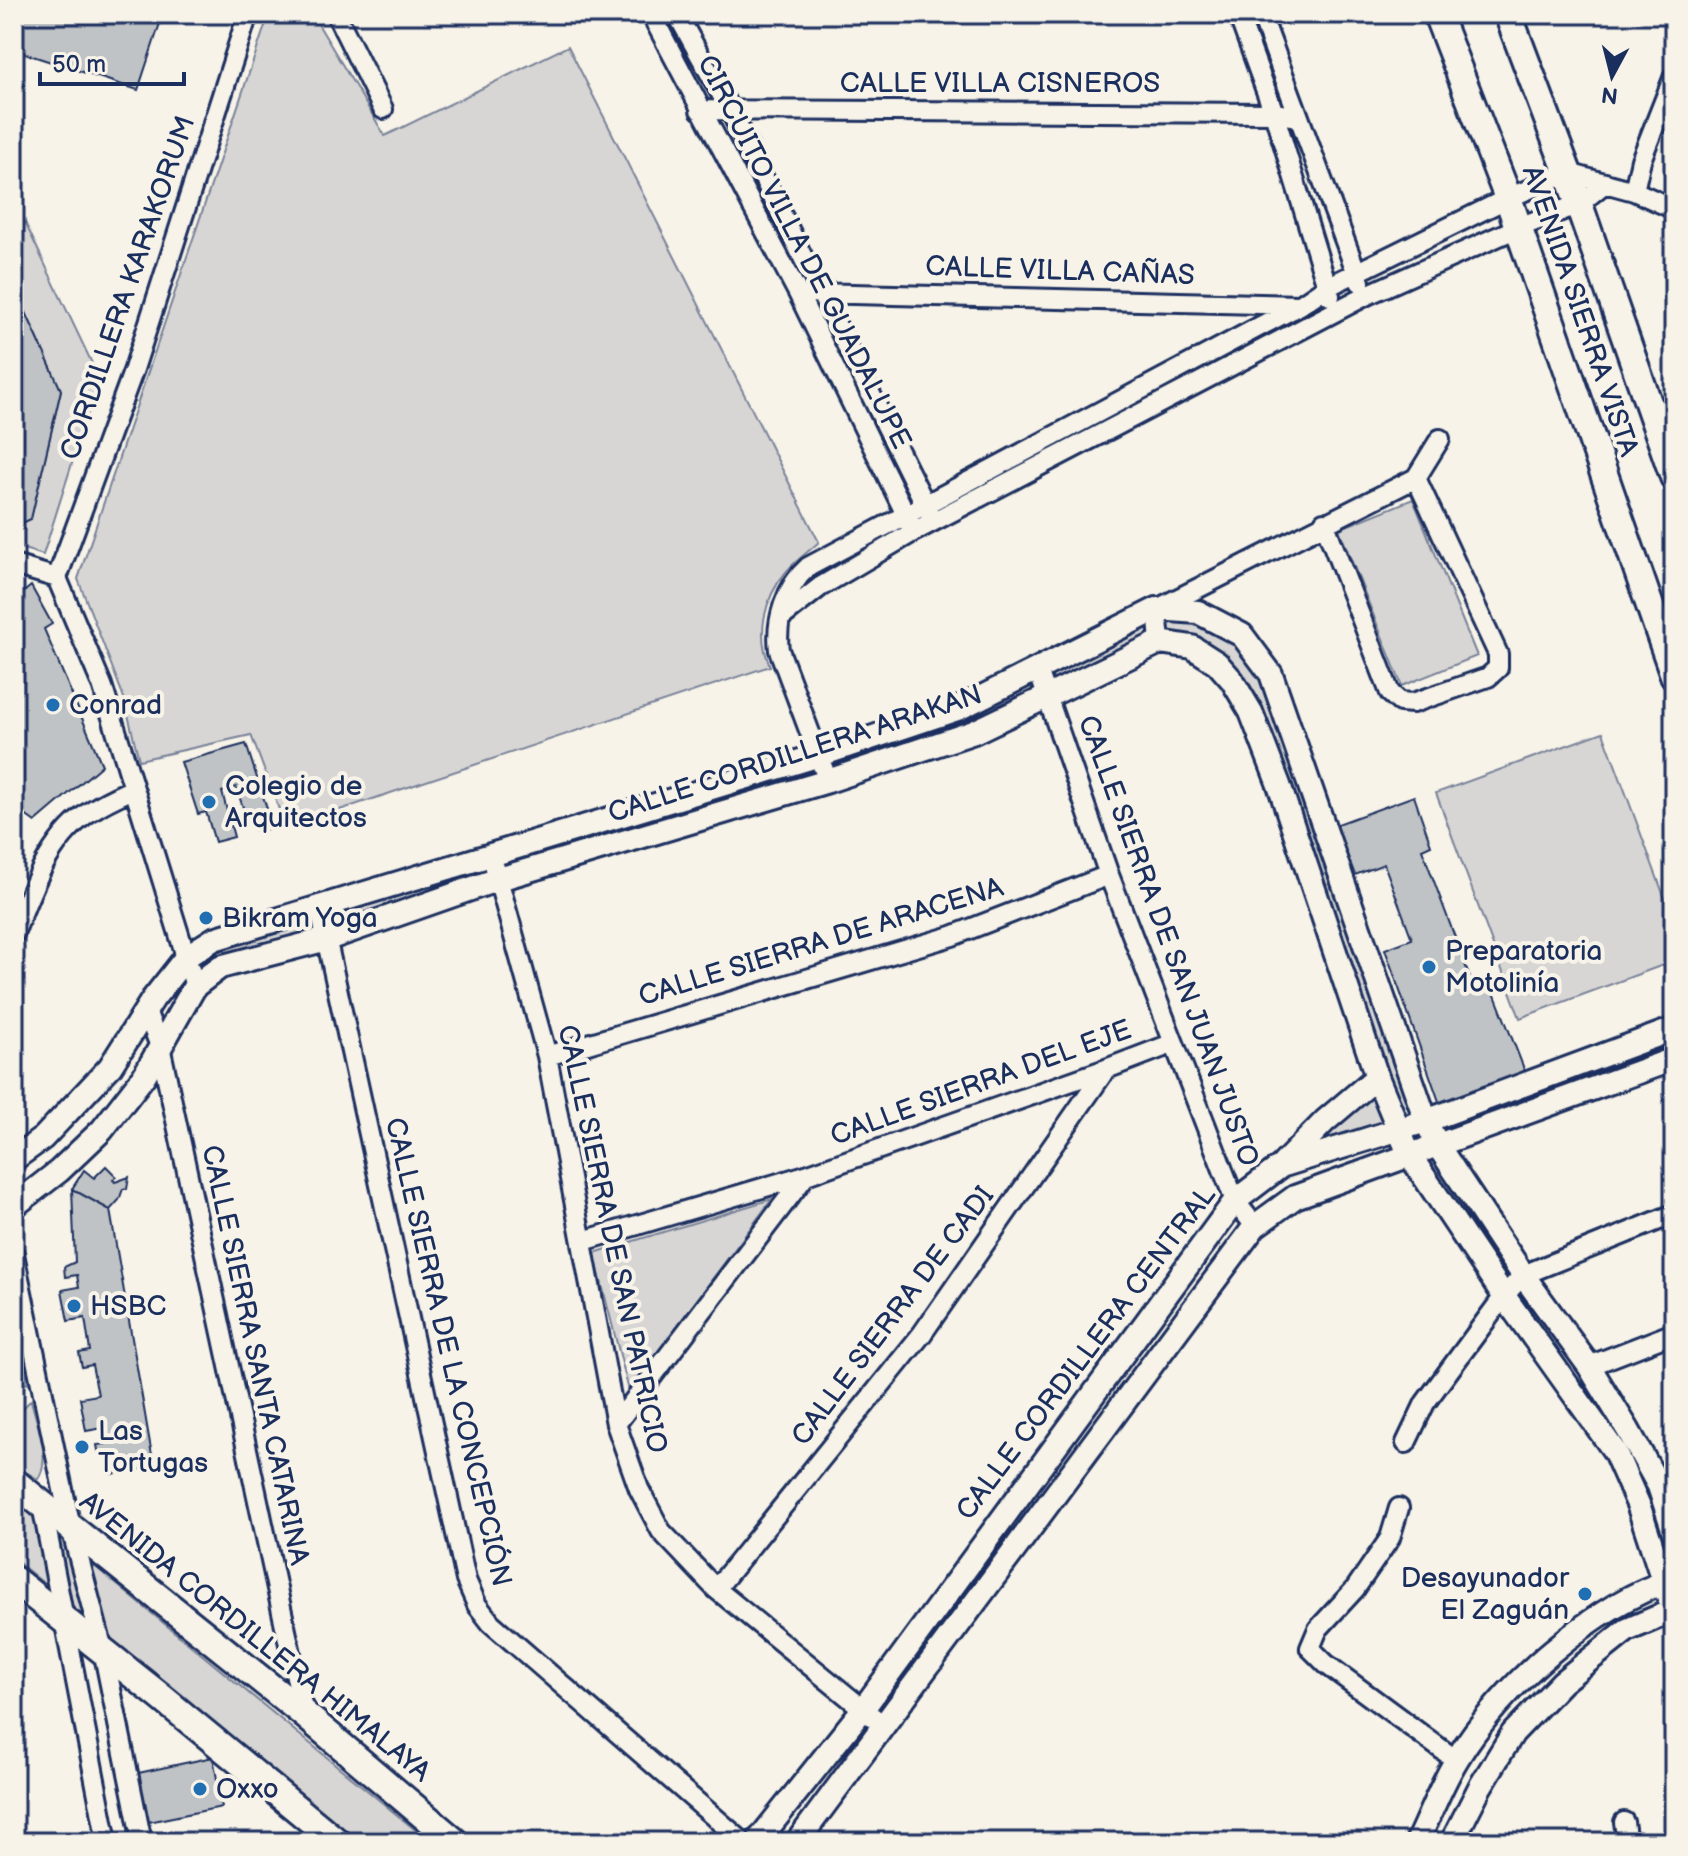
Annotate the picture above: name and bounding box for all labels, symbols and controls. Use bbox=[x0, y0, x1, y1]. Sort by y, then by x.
scale bar bbox=[40, 36, 184, 86]
north arrow bbox=[1572, 36, 1652, 116]
text: 50 m bbox=[52, 50, 106, 79]
street label: CIRCUITO VILLA DE GUADALUPE bbox=[690, 50, 918, 454]
street label: CALLE VILLA CISNEROS bbox=[840, 67, 1160, 100]
text: N bbox=[1600, 80, 1620, 109]
street label: CORDILLERA KARAKORUM bbox=[54, 112, 202, 464]
street label: AVENIDA SIERRA VISTA bbox=[1515, 161, 1646, 461]
street label: CALLE VILLA CAÑAS bbox=[925, 250, 1195, 292]
street label: CALLE CORDILLERA ARAKAN bbox=[604, 678, 986, 830]
place label: Conrad bbox=[69, 689, 162, 722]
marker: Conrad bbox=[44, 696, 62, 714]
street label: CALLE SIERRA DE SAN JUAN JUSTO bbox=[1071, 711, 1265, 1171]
place label: Colegio de Arquitectos bbox=[225, 770, 367, 835]
marker: Colegio de Arquitectos bbox=[200, 793, 218, 811]
street label: CALLE SIERRA DE ARACENA bbox=[635, 870, 1008, 1013]
place label: Bikram Yoga bbox=[222, 902, 378, 935]
marker: Bikram Yoga bbox=[197, 909, 215, 927]
place label: Preparatoria Motolinía bbox=[1445, 935, 1602, 1000]
marker: Preparatoria Motolinía bbox=[1420, 958, 1438, 976]
street label: CALLE SIERRA DEL EJE bbox=[826, 1013, 1136, 1153]
street label: CALLE SIERRA DE SAN PATRICIO bbox=[550, 1022, 674, 1456]
street label: CALLE SIERRA DE LA CONCEPCIÓN bbox=[378, 1114, 519, 1590]
street label: CALLE SIERRA SANTA CATARINA bbox=[194, 1142, 316, 1569]
street label: CALLE CORDILLERA CENTRAL bbox=[949, 1179, 1223, 1527]
street label: CALLE SIERRA DE CADI bbox=[785, 1180, 1001, 1452]
place label: HSBC bbox=[90, 1290, 167, 1323]
marker: HSBC bbox=[65, 1297, 83, 1315]
place label: Las Tortugas bbox=[98, 1415, 208, 1480]
marker: Las Tortugas bbox=[73, 1438, 91, 1456]
street label: AVENIDA CORDILLERA HIMALAYA bbox=[73, 1485, 438, 1789]
place label: Desayunador El Zaguán bbox=[1401, 1562, 1570, 1627]
marker: Desayunador El Zaguán bbox=[1576, 1585, 1594, 1603]
place label: Oxxo bbox=[216, 1773, 279, 1806]
marker: Oxxo bbox=[191, 1780, 209, 1798]

